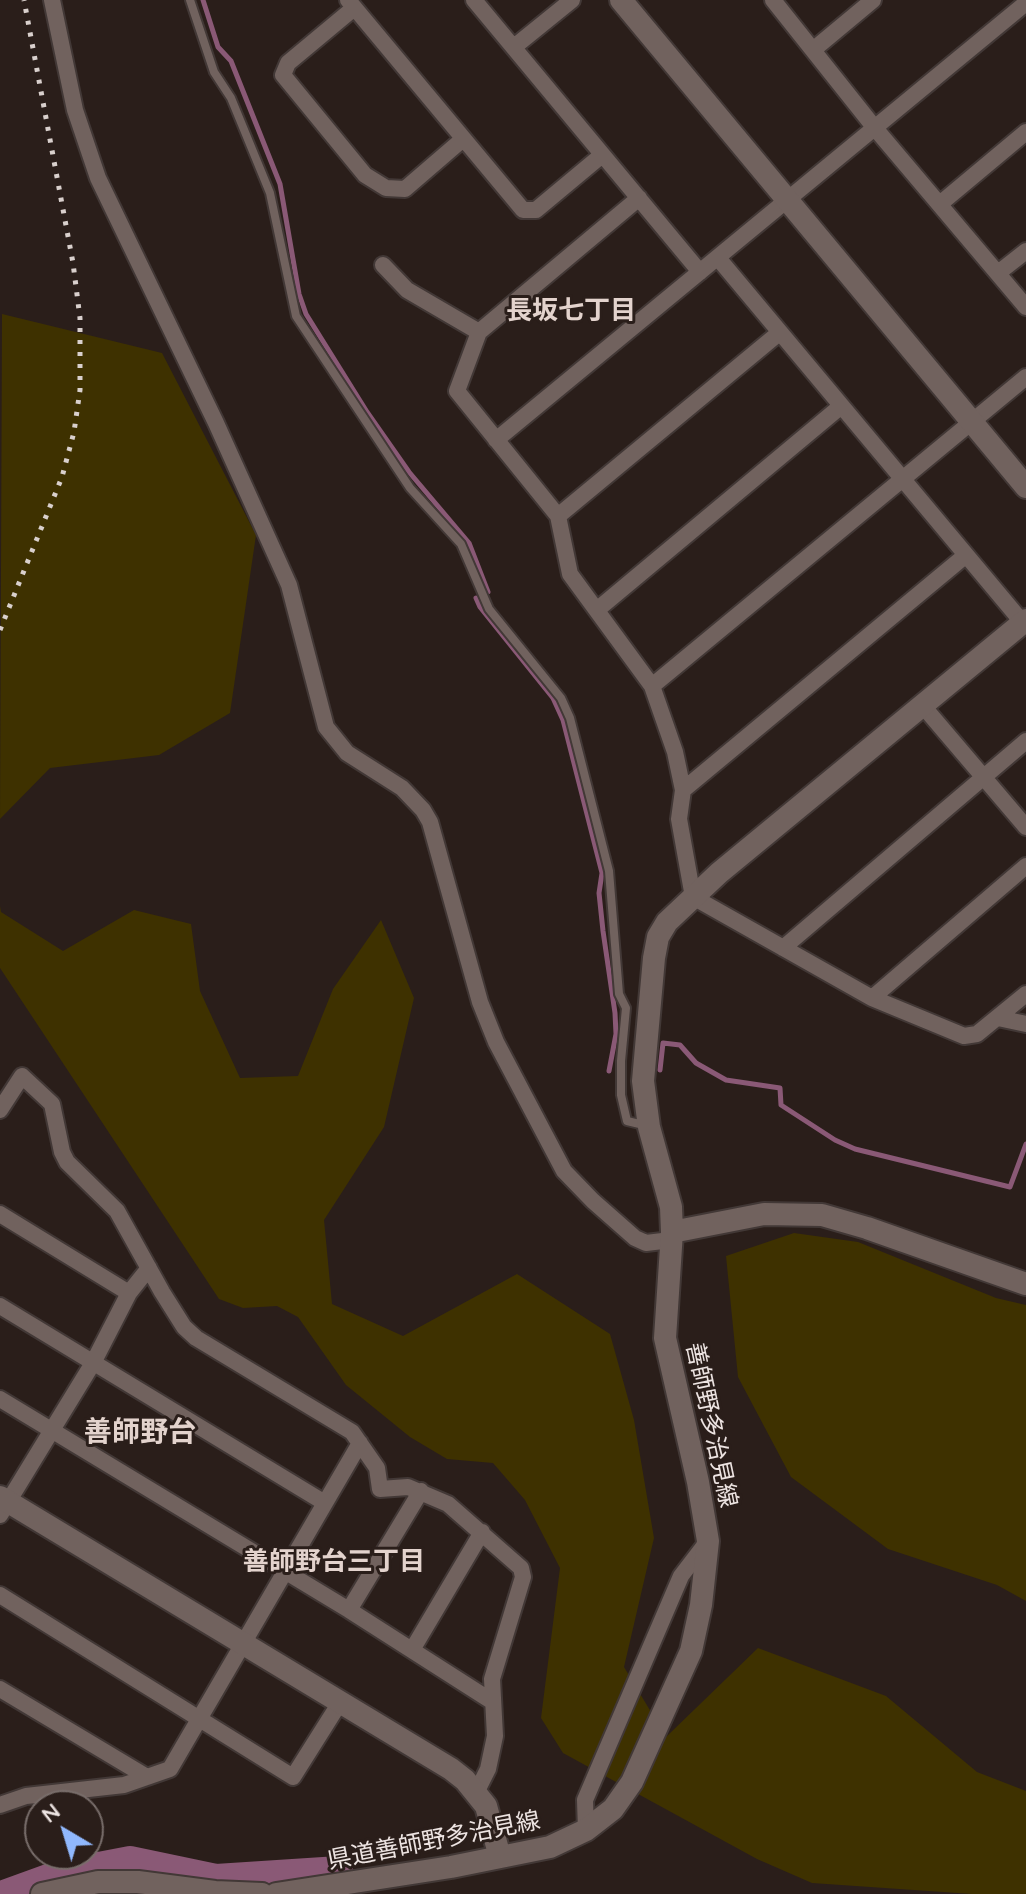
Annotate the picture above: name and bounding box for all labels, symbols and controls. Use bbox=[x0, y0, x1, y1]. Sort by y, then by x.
district label: 長坂七丁目 bbox=[506, 295, 636, 327]
street label: 善師野多治見線 bbox=[679, 1340, 743, 1510]
district label: 善師野台 bbox=[84, 1416, 196, 1450]
district label: 善師野台三丁目 bbox=[243, 1546, 425, 1578]
north arrow bbox=[24, 1790, 104, 1870]
text: N bbox=[35, 1797, 65, 1829]
street label: 県道善師野多治見線 bbox=[325, 1806, 543, 1876]

